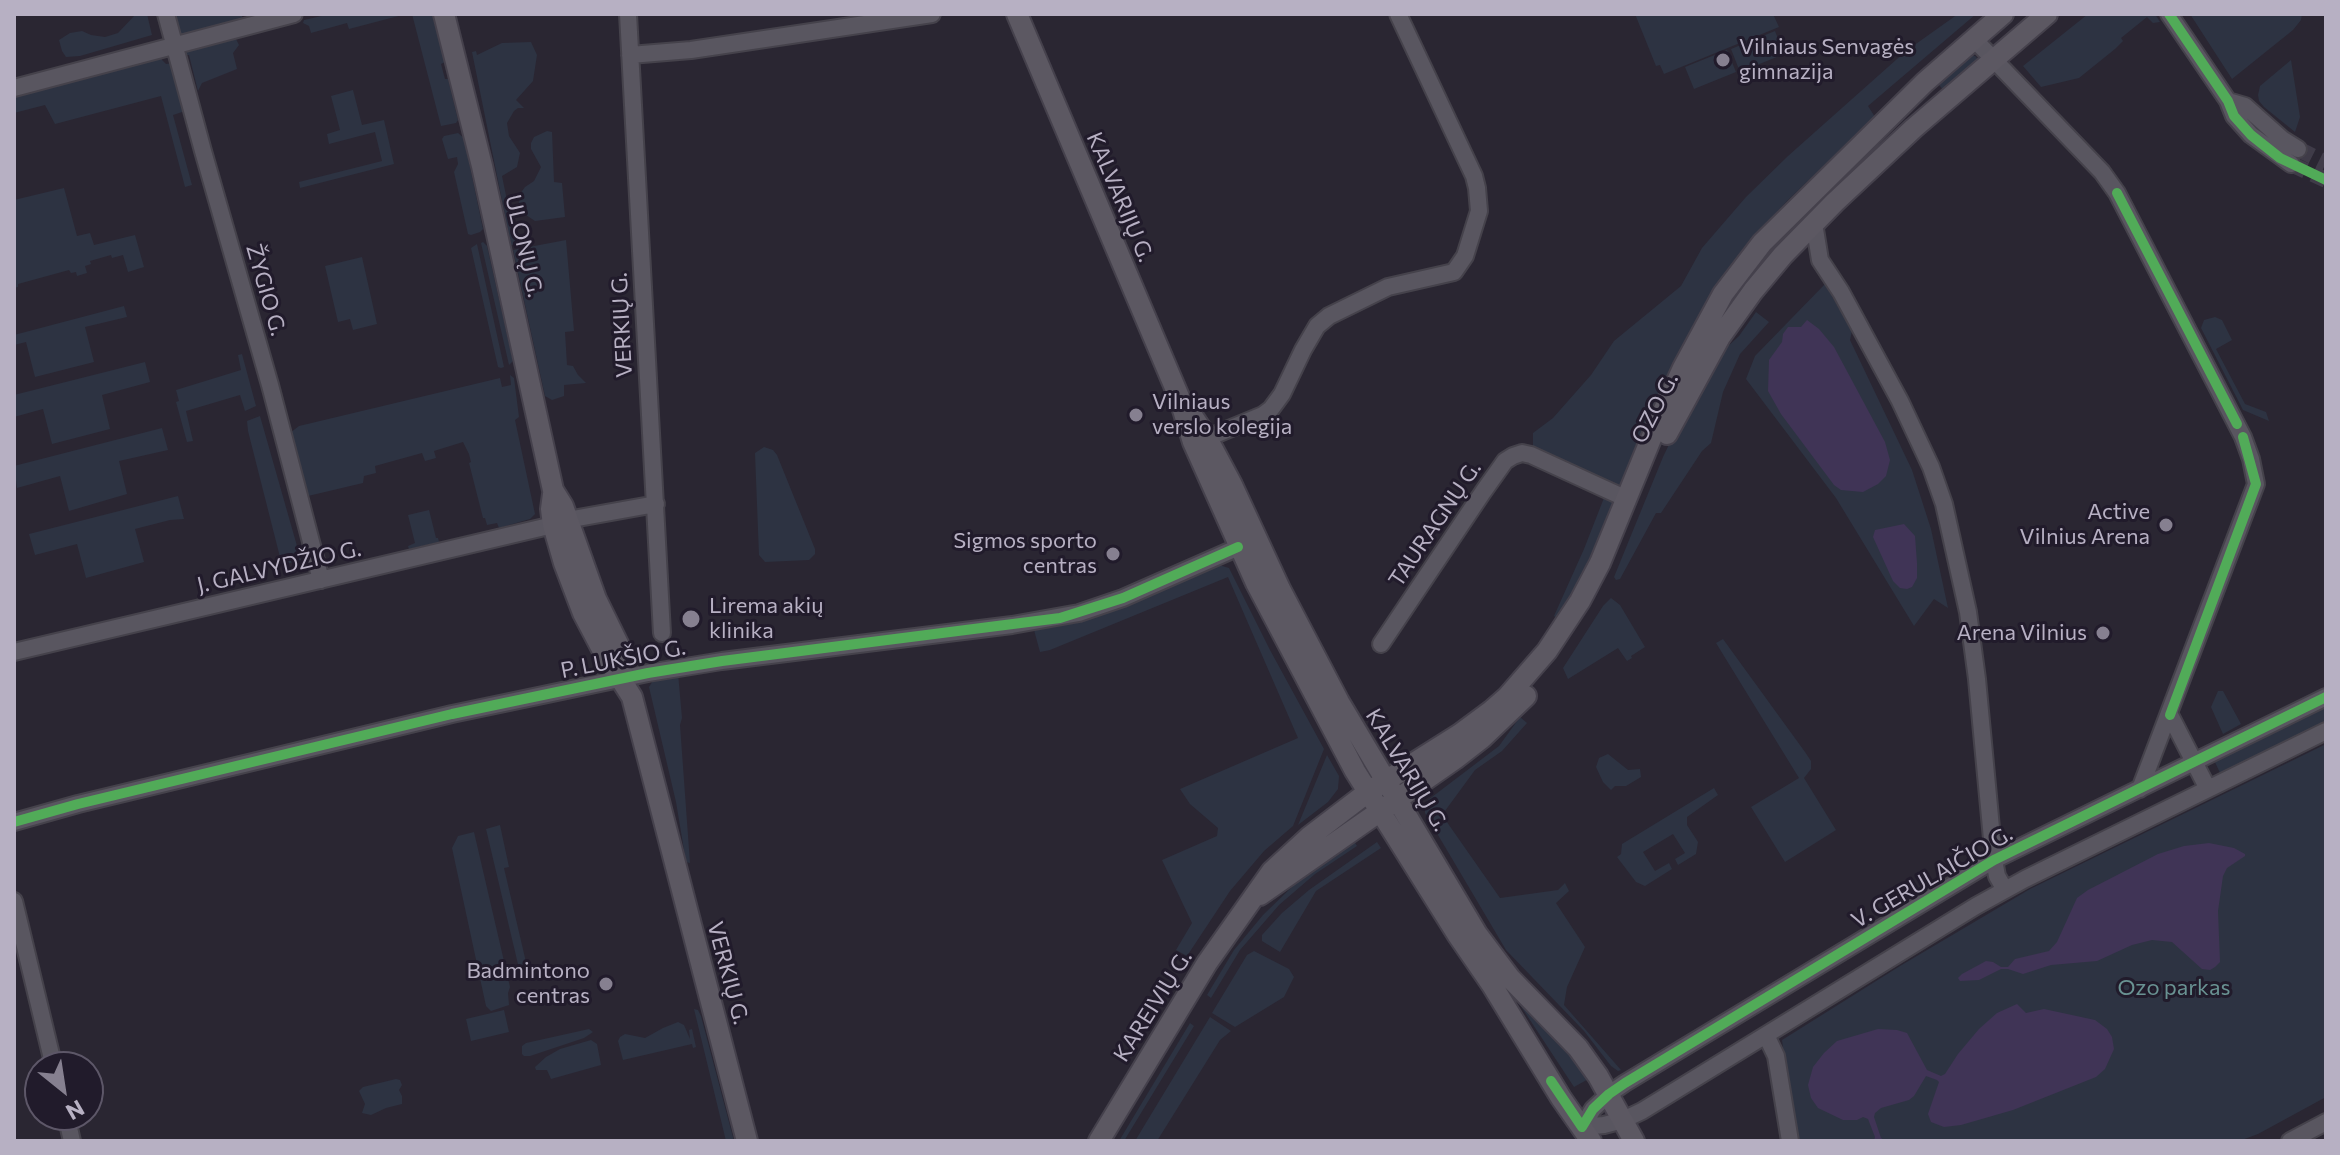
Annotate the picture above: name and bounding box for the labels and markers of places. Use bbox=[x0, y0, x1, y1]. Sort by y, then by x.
place label: Vilniaus Senvagės gimnazija bbox=[1739, 34, 1914, 86]
marker: Vilniaus Senvagės gimnazija bbox=[1714, 51, 1732, 69]
place label: Vilniaus verslo kolegija bbox=[1152, 389, 1292, 440]
marker: Vilniaus verslo kolegija bbox=[1127, 406, 1145, 424]
place label: Active Vilnius Arena bbox=[2020, 499, 2150, 550]
marker: Active Vilnius Arena bbox=[2157, 516, 2175, 534]
place label: Sigmos sporto centras bbox=[953, 528, 1097, 580]
marker: Sigmos sporto centras bbox=[1104, 545, 1122, 563]
place label: Lirema akių klinika bbox=[709, 593, 824, 644]
marker: Lirema akių klinika bbox=[680, 608, 702, 630]
place label: Arena Vilnius bbox=[1957, 620, 2087, 646]
marker: Arena Vilnius bbox=[2094, 624, 2112, 642]
place label: Badmintono centras bbox=[466, 958, 590, 1010]
marker: Badmintono centras bbox=[597, 975, 615, 993]

